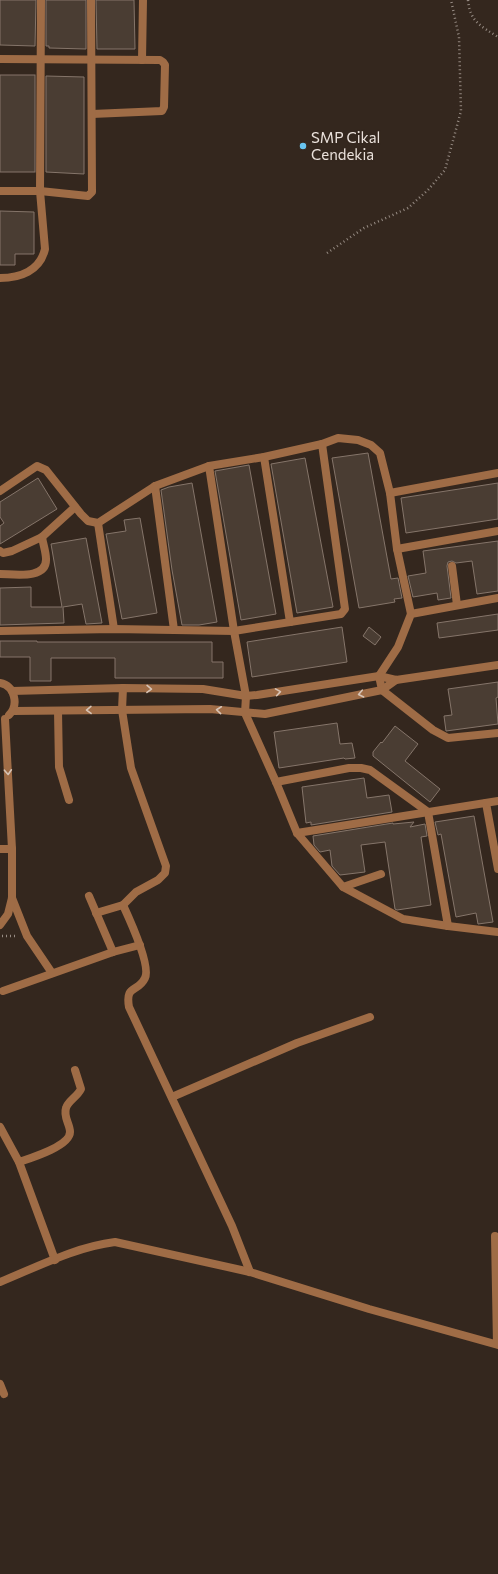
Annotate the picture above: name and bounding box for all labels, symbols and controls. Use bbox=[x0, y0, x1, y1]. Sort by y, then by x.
place label: SMP Cikal Cendekia bbox=[311, 128, 380, 163]
marker: SMP Cikal Cendekia bbox=[298, 141, 308, 151]
one-way arrow bbox=[146, 685, 152, 693]
one-way arrow bbox=[275, 688, 281, 697]
one-way arrow bbox=[358, 689, 364, 698]
one-way arrow bbox=[86, 706, 92, 715]
one-way arrow bbox=[216, 706, 222, 715]
one-way arrow bbox=[3, 769, 12, 775]

